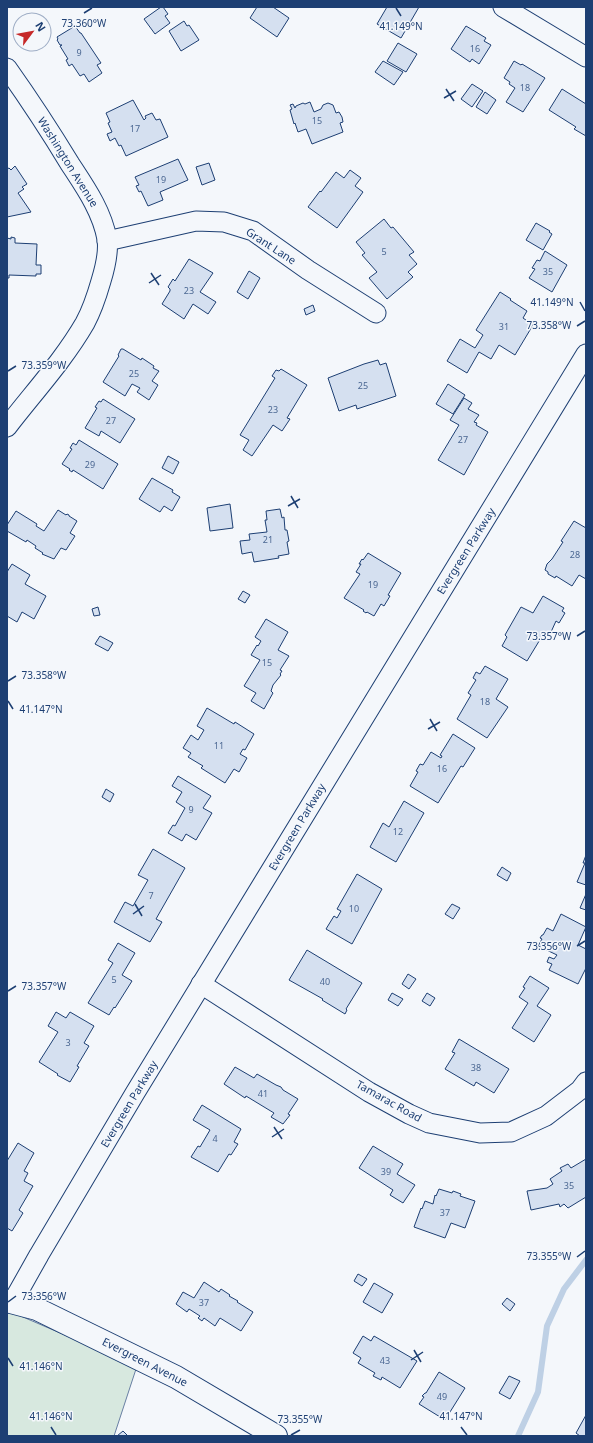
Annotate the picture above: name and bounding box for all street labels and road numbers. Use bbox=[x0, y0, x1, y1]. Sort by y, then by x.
street label: Washington Avenue bbox=[35, 114, 102, 210]
street label: Grant Lane bbox=[243, 224, 299, 267]
street label: Evergreen Parkway bbox=[433, 504, 498, 597]
street label: Evergreen Parkway bbox=[265, 780, 329, 873]
street label: Evergreen Parkway bbox=[97, 1057, 161, 1150]
street label: Tamarac Road bbox=[354, 1076, 425, 1125]
street label: Evergreen Avenue bbox=[100, 1334, 191, 1390]

